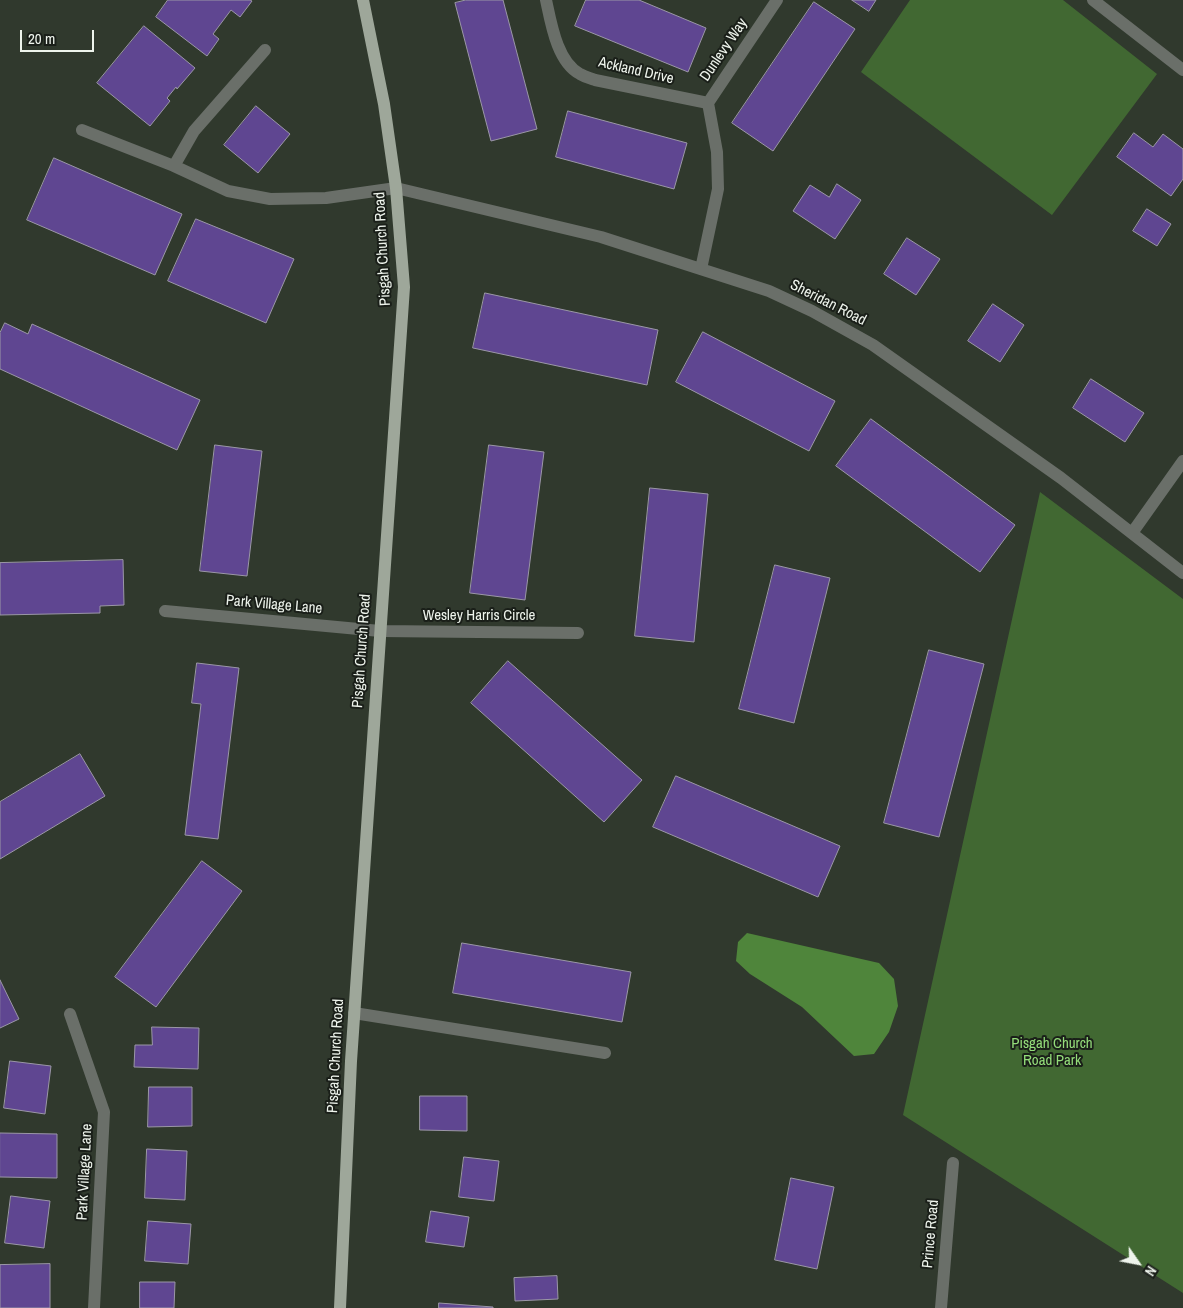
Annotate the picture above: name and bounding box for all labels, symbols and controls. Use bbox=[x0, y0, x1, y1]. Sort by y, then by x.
street label: Dunlevy Way bbox=[696, 15, 752, 85]
scale bar bbox=[22, 20, 96, 52]
text: 20 m bbox=[28, 28, 55, 49]
street label: Ackland Drive bbox=[597, 54, 675, 88]
street label: Pisgah Church Road bbox=[371, 192, 395, 306]
street label: Sheridan Road bbox=[787, 276, 869, 330]
street label: Park Village Lane bbox=[225, 592, 323, 618]
street label: Pisgah Church Road bbox=[349, 593, 375, 709]
street label: Wesley Harris Circle bbox=[423, 607, 535, 625]
street label: Pisgah Church Road bbox=[324, 999, 348, 1113]
park label: Pisgah Church Road Park bbox=[1011, 1035, 1093, 1070]
street label: Park Village Lane bbox=[73, 1123, 97, 1221]
street label: Prince Road bbox=[919, 1199, 943, 1269]
north arrow bbox=[1113, 1238, 1163, 1288]
text: N bbox=[1141, 1263, 1160, 1280]

